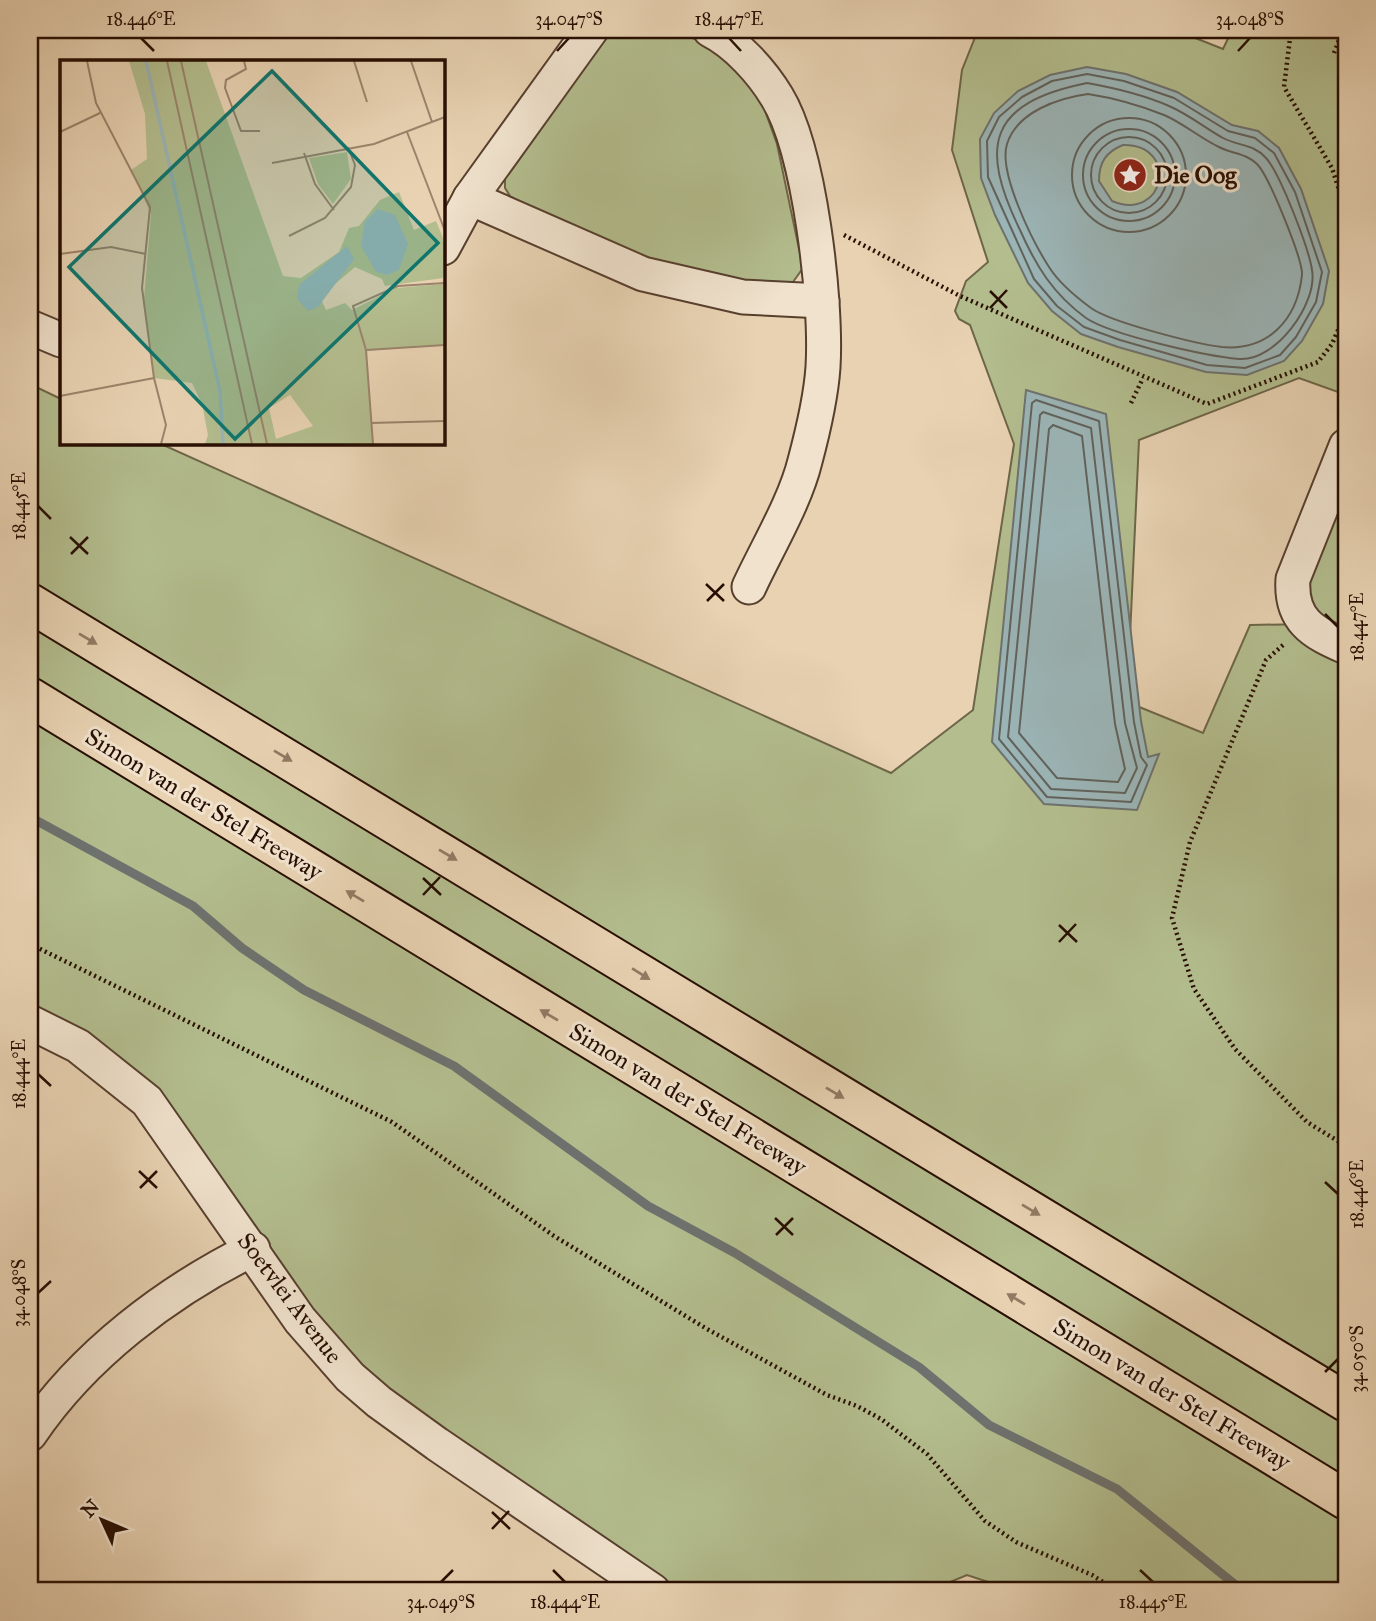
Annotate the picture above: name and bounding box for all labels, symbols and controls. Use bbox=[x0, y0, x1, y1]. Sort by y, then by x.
text: 18.446°E bbox=[106, 8, 176, 30]
text: 34.047°S bbox=[535, 8, 603, 30]
text: 18.447°E bbox=[695, 8, 764, 30]
text: 34.048°S bbox=[1216, 8, 1284, 30]
inset map bbox=[60, 60, 444, 444]
place icon: Die Oog bbox=[1111, 156, 1149, 194]
place label: Die Oog bbox=[1154, 160, 1237, 190]
text: 18.445°E bbox=[8, 472, 30, 540]
text: 18.447°E bbox=[1346, 592, 1368, 661]
one-way arrow bbox=[78, 633, 97, 645]
street label: Simon van der Stel Freeway bbox=[80, 721, 329, 887]
one-way arrow bbox=[274, 750, 293, 762]
one-way arrow bbox=[438, 848, 457, 861]
one-way arrow bbox=[346, 890, 365, 903]
one-way arrow bbox=[632, 967, 651, 980]
one-way arrow bbox=[540, 1008, 559, 1021]
street label: Simon van der Stel Freeway bbox=[564, 1016, 813, 1182]
text: 18.444°E bbox=[8, 1039, 30, 1109]
one-way arrow bbox=[826, 1086, 845, 1099]
text: 18.446°E bbox=[1346, 1159, 1368, 1229]
one-way arrow bbox=[1021, 1203, 1040, 1216]
street label: Soetvlei Avenue bbox=[231, 1227, 349, 1369]
text: 34.048°S bbox=[8, 1259, 30, 1327]
one-way arrow bbox=[1006, 1292, 1025, 1305]
street label: Simon van der Stel Freeway bbox=[1048, 1311, 1297, 1477]
text: 34.050°S bbox=[1346, 1325, 1368, 1393]
north arrow bbox=[66, 1484, 136, 1554]
text: N bbox=[76, 1495, 104, 1522]
text: 34.049°S bbox=[407, 1591, 475, 1613]
text: 18.444°E bbox=[530, 1591, 600, 1613]
text: 18.445°E bbox=[1119, 1591, 1187, 1613]

